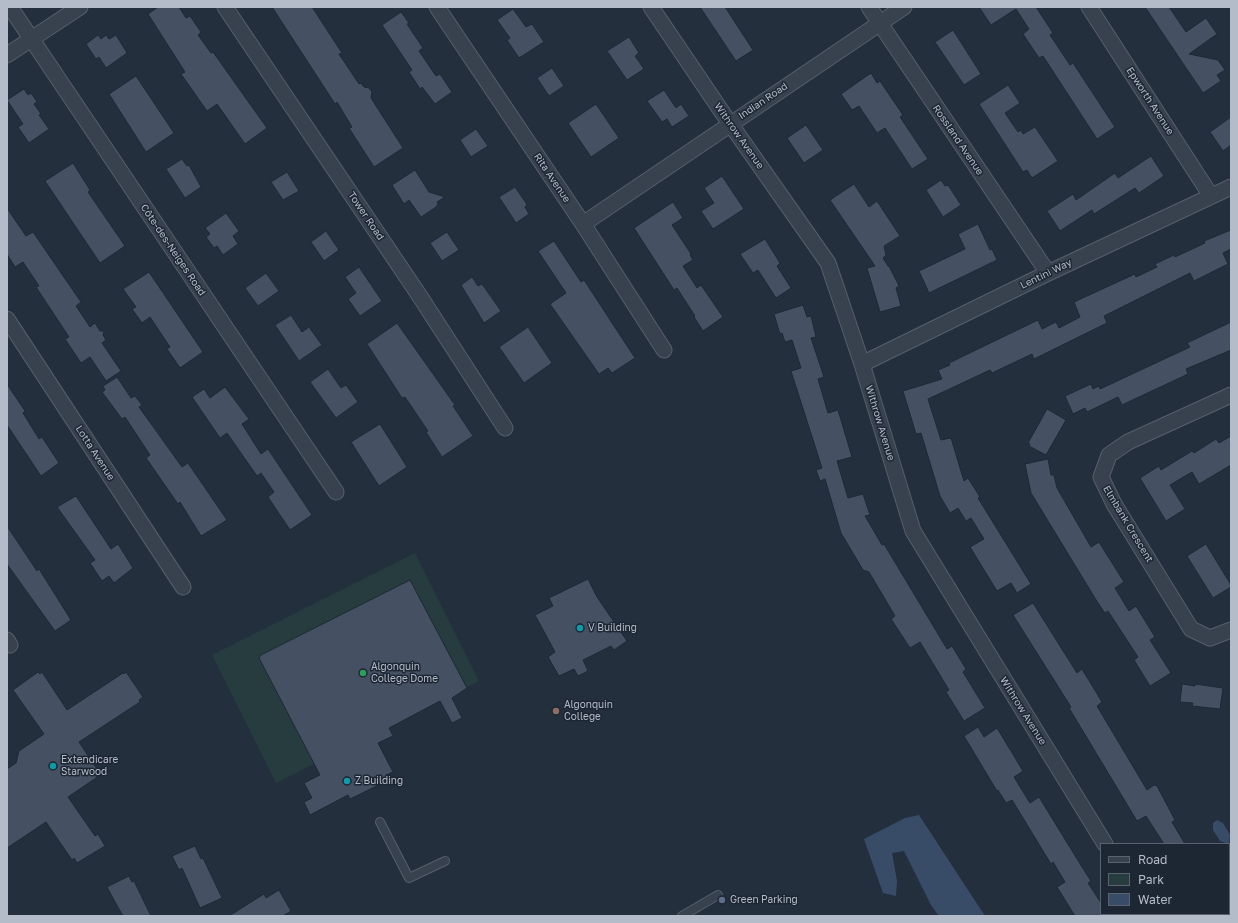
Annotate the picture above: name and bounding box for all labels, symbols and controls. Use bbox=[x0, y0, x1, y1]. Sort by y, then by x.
street label: Epworth Avenue bbox=[1124, 65, 1176, 137]
street label: Indian Road bbox=[736, 80, 790, 122]
street label: Withrow Avenue bbox=[712, 101, 766, 171]
street label: Rossland Avenue bbox=[930, 103, 986, 177]
street label: Rita Avenue bbox=[531, 151, 573, 205]
street label: Tower Road bbox=[345, 189, 387, 243]
street label: Côte-des-Neiges Road bbox=[138, 202, 208, 298]
street label: Lentini Way bbox=[1018, 256, 1074, 292]
street label: Withrow Avenue bbox=[863, 384, 897, 462]
street label: Lotta Avenue bbox=[73, 423, 117, 483]
street label: Elmbank Crescent bbox=[1100, 484, 1156, 564]
place label: V Building bbox=[588, 622, 637, 634]
marker: V Building bbox=[575, 623, 585, 633]
place label: Algonquin College Dome bbox=[371, 661, 438, 684]
marker: Algonquin College Dome bbox=[358, 668, 368, 678]
street label: Withrow Avenue bbox=[997, 675, 1049, 747]
place label: Algonquin College bbox=[564, 699, 613, 722]
marker: Algonquin College bbox=[551, 706, 561, 716]
place label: Extendicare Starwood bbox=[61, 754, 118, 778]
marker: Extendicare Starwood bbox=[48, 761, 58, 771]
place label: Z Building bbox=[355, 775, 403, 787]
marker: Z Building bbox=[342, 776, 352, 786]
legend bbox=[1100, 843, 1230, 915]
text: Road bbox=[1138, 852, 1167, 867]
text: Park bbox=[1138, 872, 1164, 887]
text: Water bbox=[1138, 892, 1172, 907]
place label: Green Parking bbox=[730, 894, 798, 906]
marker: Green Parking bbox=[717, 895, 727, 905]

